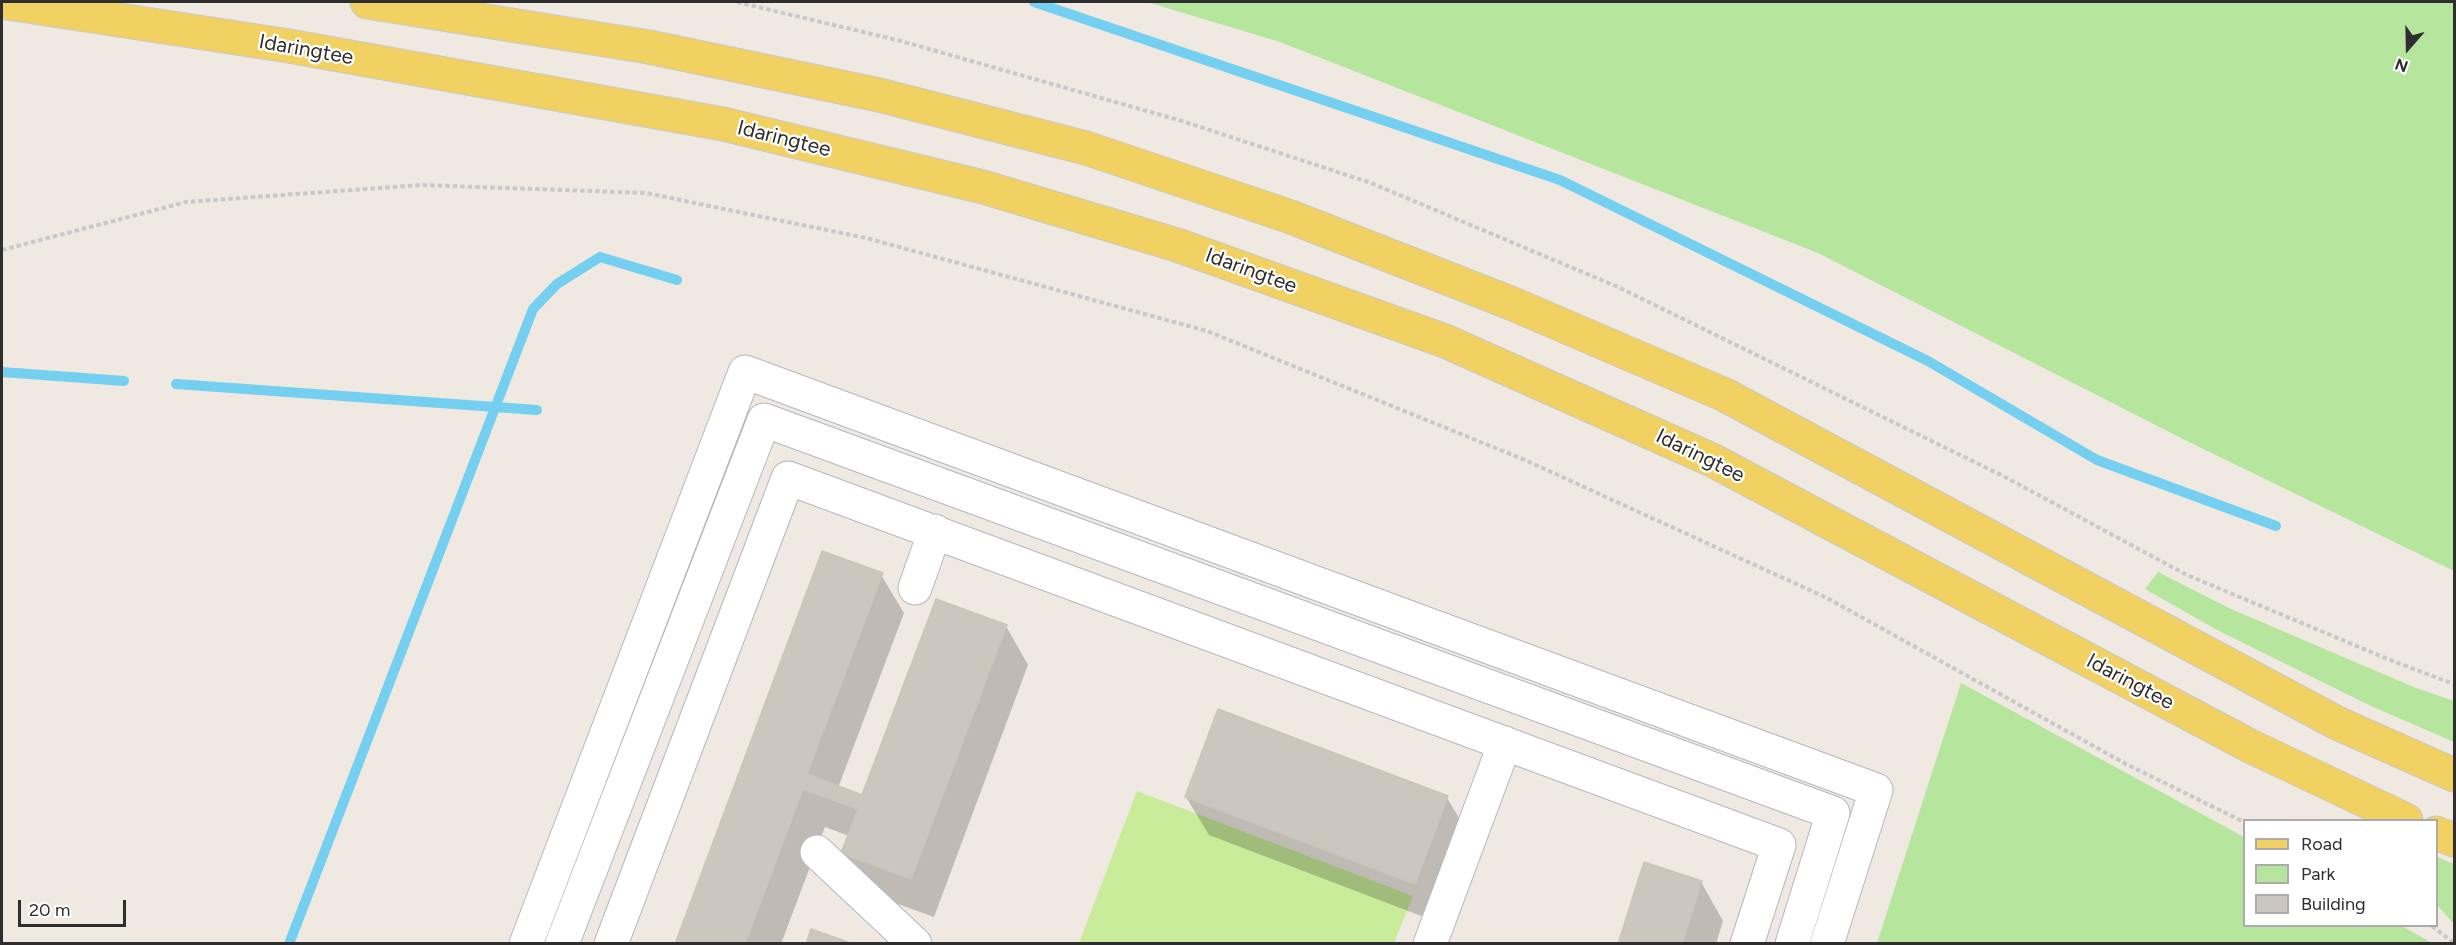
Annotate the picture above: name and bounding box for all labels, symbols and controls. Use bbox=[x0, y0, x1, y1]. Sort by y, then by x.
north arrow bbox=[2378, 18, 2438, 78]
street label: Idaringtee bbox=[257, 29, 355, 71]
text: N bbox=[2393, 54, 2411, 76]
street label: Idaringtee bbox=[735, 115, 833, 163]
street label: Idaringtee bbox=[1202, 243, 1300, 299]
street label: Idaringtee bbox=[1652, 424, 1748, 488]
street label: Idaringtee bbox=[2082, 648, 2178, 716]
legend bbox=[2243, 819, 2438, 927]
text: Road bbox=[2301, 833, 2342, 855]
text: Park bbox=[2301, 863, 2335, 885]
scale bar bbox=[21, 888, 129, 926]
text: Building bbox=[2301, 893, 2366, 915]
text: 20 m bbox=[29, 899, 70, 921]

